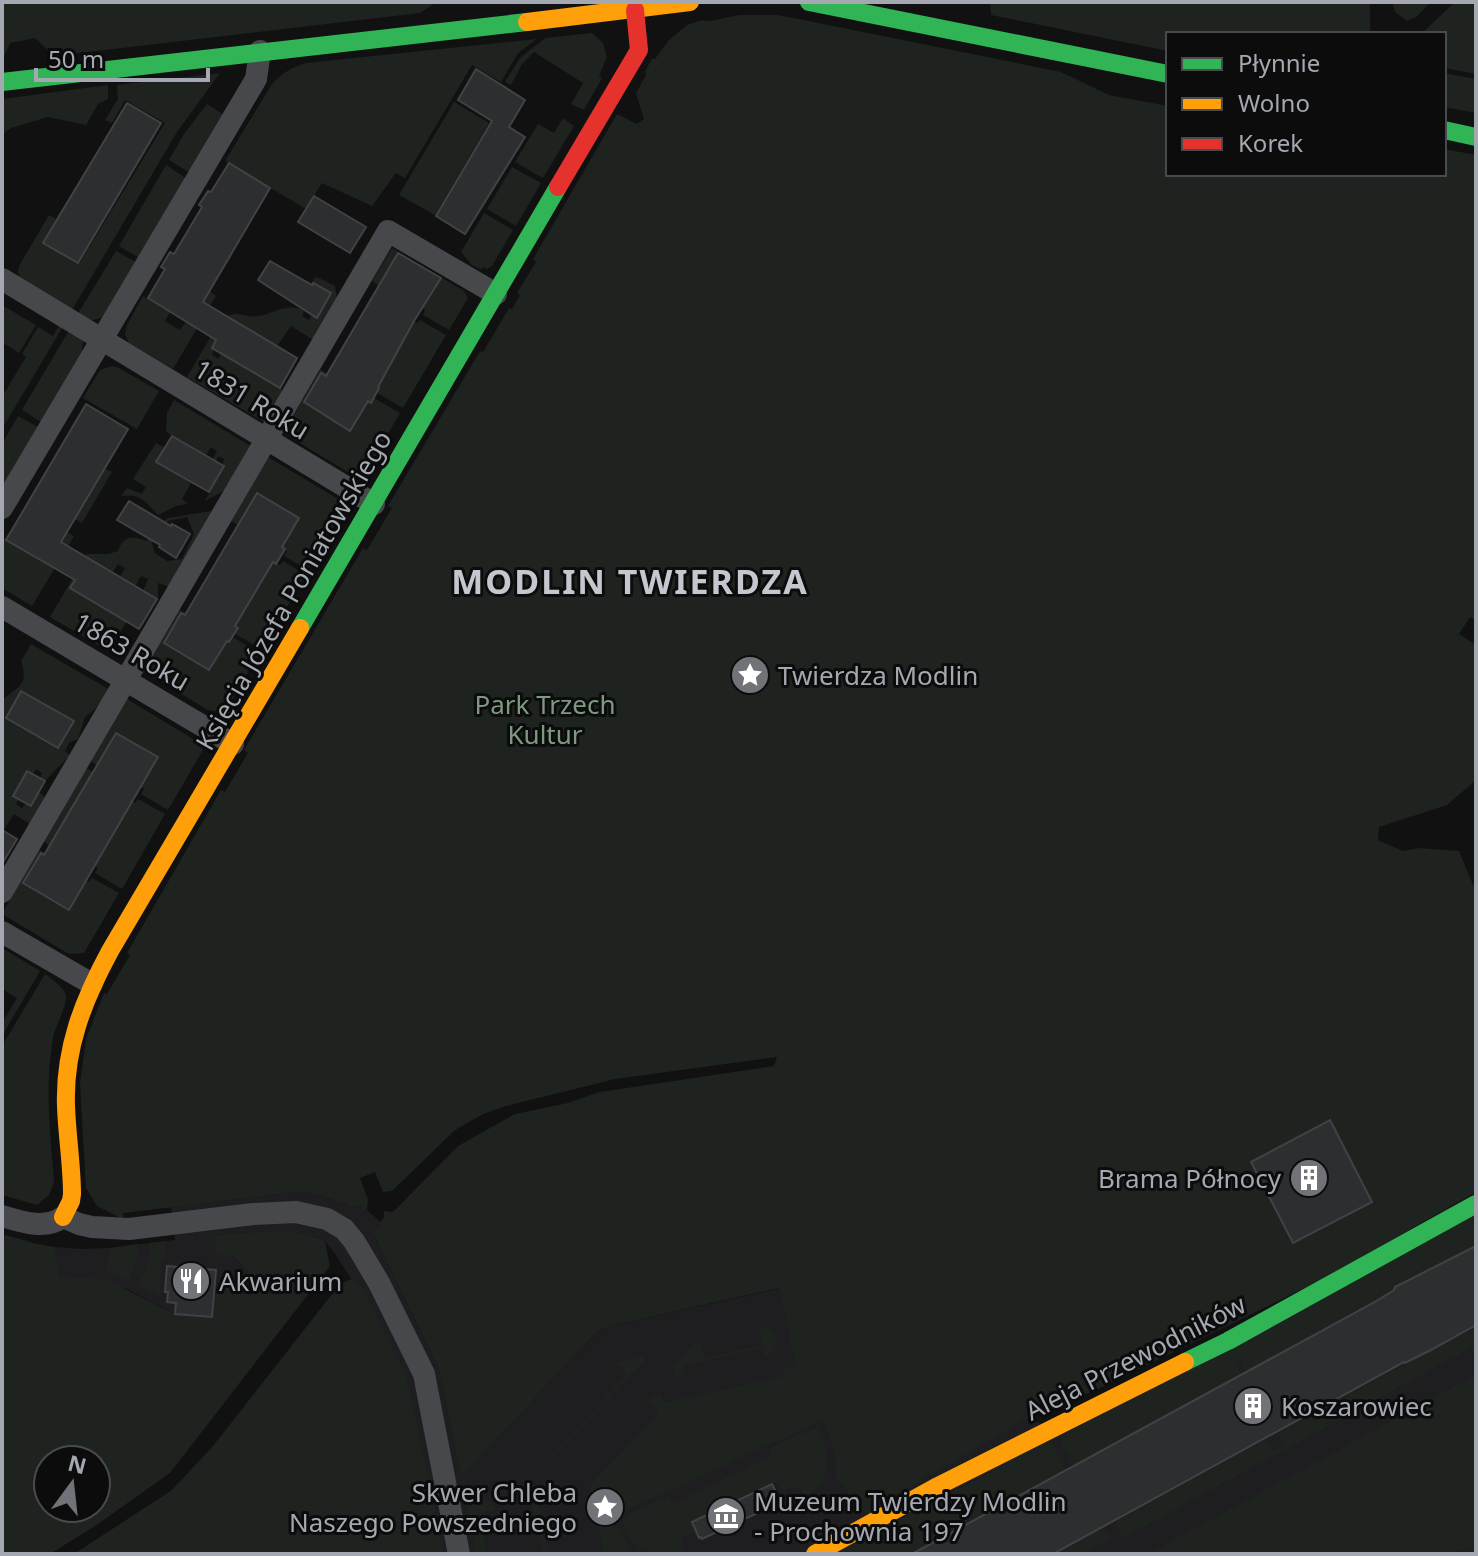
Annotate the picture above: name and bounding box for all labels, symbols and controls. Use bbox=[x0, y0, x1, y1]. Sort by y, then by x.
scale bar bbox=[36, 32, 208, 82]
legend bbox=[1166, 32, 1446, 176]
text: 50 m bbox=[48, 42, 104, 75]
text: Płynnie bbox=[1238, 46, 1320, 79]
text: Wolno bbox=[1238, 86, 1310, 119]
text: Korek bbox=[1238, 126, 1303, 159]
street label: 1831 Roku bbox=[188, 351, 316, 447]
street label: Księcia Józefa Poniatowskiego bbox=[187, 424, 399, 756]
district label: MODLIN TWIERDZA bbox=[451, 558, 809, 604]
street label: 1863 Roku bbox=[68, 603, 196, 699]
place icon: Twierdza Modlin bbox=[729, 654, 771, 696]
place label: Twierdza Modlin bbox=[778, 657, 978, 693]
park label: Park Trzech Kultur bbox=[474, 686, 616, 752]
building icon: Brama Północy bbox=[1288, 1157, 1330, 1199]
place label: Brama Północy bbox=[1098, 1160, 1282, 1196]
restaurant icon: Akwarium bbox=[170, 1260, 212, 1302]
place label: Akwarium bbox=[219, 1263, 342, 1299]
street label: Aleja Przewodników bbox=[1018, 1285, 1252, 1428]
building icon: Koszarowiec bbox=[1232, 1385, 1274, 1427]
place label: Koszarowiec bbox=[1281, 1388, 1432, 1424]
north arrow bbox=[32, 1444, 112, 1524]
text: N bbox=[65, 1447, 90, 1481]
place label: Skwer Chleba Naszego Powszedniego bbox=[289, 1474, 577, 1540]
place label: Muzeum Twierdzy Modlin - Prochownia 197 bbox=[754, 1483, 1067, 1549]
place icon: Skwer Chleba Naszego Powszedniego bbox=[584, 1486, 626, 1528]
museum icon: Muzeum Twierdzy Modlin - Prochownia 197 bbox=[705, 1495, 747, 1537]

